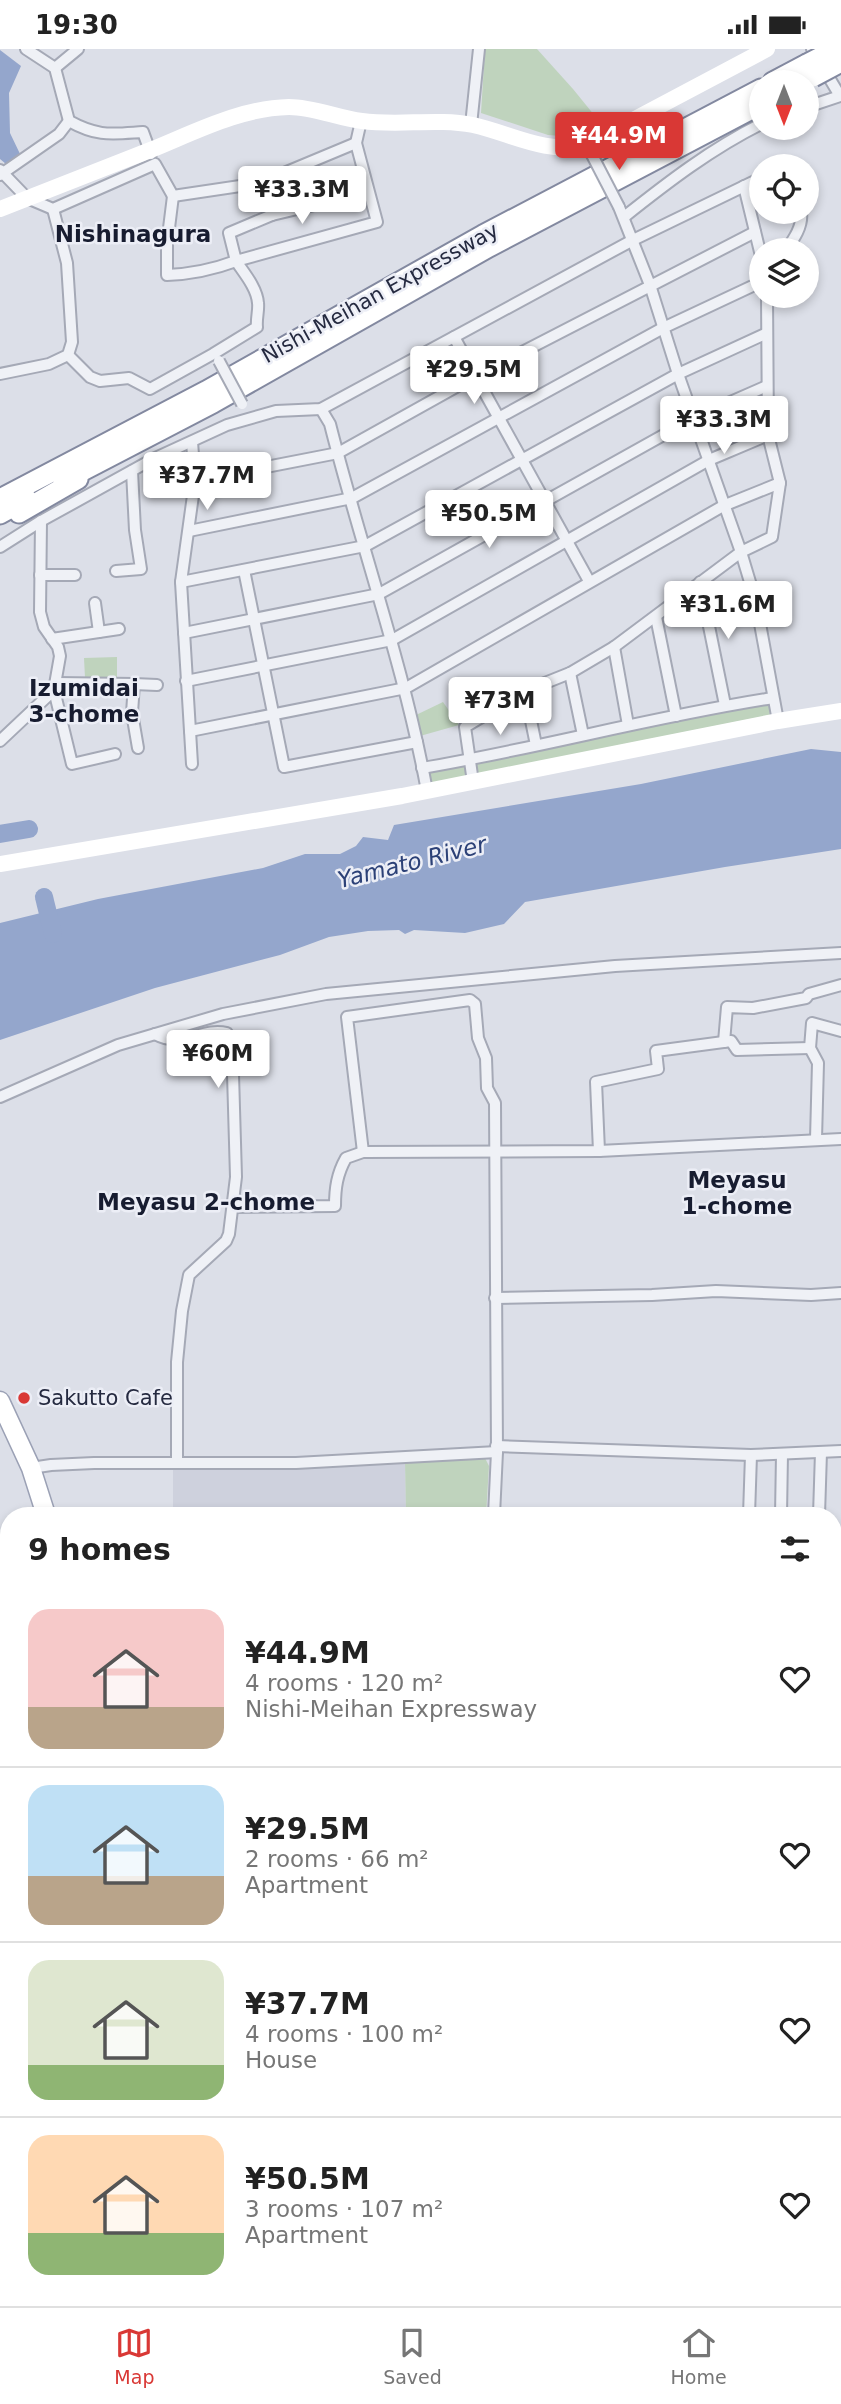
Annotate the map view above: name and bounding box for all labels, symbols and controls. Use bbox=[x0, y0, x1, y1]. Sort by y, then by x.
text: 19:30 bbox=[35, 10, 118, 40]
north arrow bbox=[749, 70, 819, 140]
map controls bbox=[749, 70, 819, 308]
pin: ¥44.9M bbox=[562, 113, 676, 172]
text: ¥44.9M bbox=[571, 122, 667, 148]
button: locate bbox=[749, 154, 819, 224]
pin: ¥33.3M bbox=[245, 167, 359, 226]
text: ¥33.3M bbox=[254, 176, 350, 202]
street label: Nishi-Meihan Expressway bbox=[258, 218, 502, 368]
district label: Nishinagura bbox=[55, 221, 211, 247]
button: layers bbox=[749, 238, 819, 308]
pin: ¥29.5M bbox=[417, 347, 531, 406]
text: ¥29.5M bbox=[426, 356, 522, 382]
pin: ¥33.3M bbox=[667, 397, 781, 456]
text: ¥33.3M bbox=[676, 406, 772, 432]
pin: ¥37.7M bbox=[150, 453, 264, 512]
text: ¥37.7M bbox=[159, 462, 255, 488]
pin: ¥50.5M bbox=[432, 491, 546, 550]
text: ¥50.5M bbox=[441, 500, 537, 526]
pin: ¥31.6M bbox=[671, 581, 785, 641]
text: ¥31.6M bbox=[680, 591, 776, 617]
district label: Izumidai 3-chome bbox=[29, 675, 139, 727]
pin: ¥73M bbox=[459, 677, 541, 737]
text: ¥73M bbox=[465, 687, 535, 713]
water label: Yamato River bbox=[335, 831, 491, 893]
pin: ¥60M bbox=[177, 1031, 259, 1090]
text: ¥60M bbox=[183, 1040, 253, 1066]
district label: Meyasu 1-chome bbox=[682, 1167, 792, 1219]
district label: Meyasu 2-chome bbox=[97, 1189, 315, 1215]
place label: Sakutto Cafe bbox=[38, 1386, 173, 1410]
marker: Sakutto Cafe bbox=[16, 1390, 32, 1406]
icon: filters bbox=[776, 1530, 814, 1568]
text: 9 homes bbox=[28, 1532, 171, 1567]
text: ¥44.9M bbox=[245, 1635, 370, 1670]
icon: home bbox=[84, 1637, 168, 1721]
icon: heart bbox=[776, 1660, 814, 1698]
text: 4 rooms · 120 m² bbox=[245, 1670, 443, 1696]
text: Nishi-Meihan Expressway bbox=[245, 1696, 537, 1722]
text: ¥29.5M bbox=[245, 1811, 370, 1846]
icon: home bbox=[84, 1813, 168, 1897]
icon: heart bbox=[776, 1836, 814, 1874]
text: 2 rooms · 66 m² bbox=[245, 1846, 429, 1872]
text: Apartment bbox=[245, 1872, 368, 1898]
text: ¥37.7M bbox=[245, 1986, 370, 2021]
icon: home bbox=[84, 1988, 168, 2072]
icon: heart bbox=[776, 2011, 814, 2049]
text: 4 rooms · 100 m² bbox=[245, 2021, 443, 2047]
text: House bbox=[245, 2047, 317, 2073]
text: ¥50.5M bbox=[245, 2161, 370, 2196]
icon: home bbox=[84, 2163, 168, 2247]
icon: heart bbox=[776, 2186, 814, 2224]
text: 3 rooms · 107 m² bbox=[245, 2196, 443, 2222]
text: Apartment bbox=[245, 2222, 368, 2248]
tab: Map bbox=[114, 2324, 154, 2388]
tab: Saved bbox=[383, 2324, 442, 2388]
tab: Home bbox=[671, 2324, 727, 2388]

